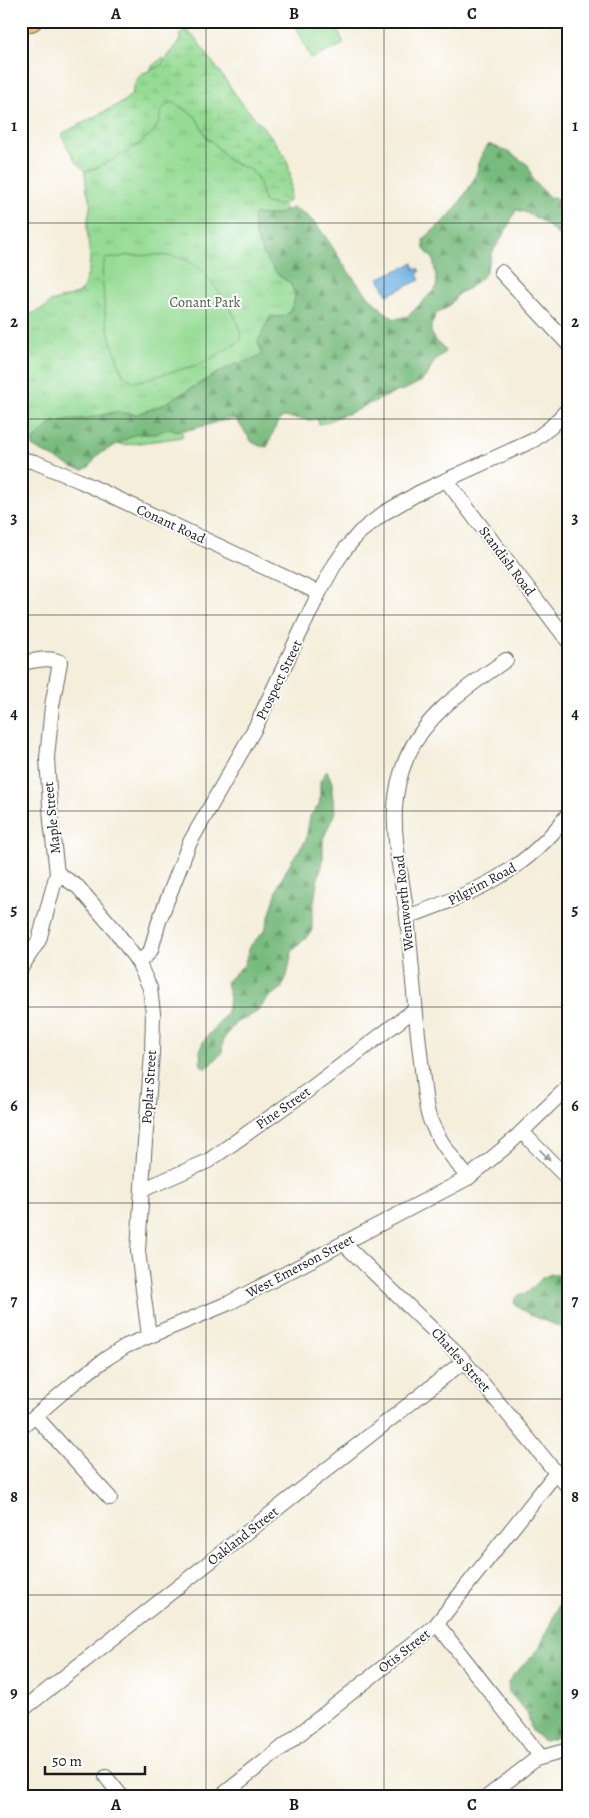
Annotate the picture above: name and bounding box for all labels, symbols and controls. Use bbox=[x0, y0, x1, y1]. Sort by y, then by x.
text: A bbox=[110, 3, 122, 25]
text: B bbox=[289, 3, 299, 25]
text: C bbox=[467, 3, 477, 25]
text: 1 bbox=[11, 115, 17, 137]
text: 1 bbox=[572, 115, 578, 137]
park label: Conant Park bbox=[170, 293, 241, 312]
text: 2 bbox=[10, 311, 18, 333]
text: 2 bbox=[571, 311, 579, 333]
street label: Conant Road bbox=[134, 500, 209, 548]
text: 3 bbox=[11, 507, 18, 529]
text: 3 bbox=[572, 507, 579, 529]
street label: Standish Road bbox=[475, 522, 540, 600]
street label: Prospect Street bbox=[251, 636, 307, 723]
text: 4 bbox=[10, 703, 18, 725]
text: 4 bbox=[571, 703, 579, 725]
street label: Maple Street bbox=[39, 781, 65, 855]
street label: Wentworth Road bbox=[389, 854, 419, 953]
street label: Pilgrim Road bbox=[444, 858, 520, 910]
text: 5 bbox=[11, 899, 18, 921]
text: 5 bbox=[572, 899, 579, 921]
street label: Poplar Street bbox=[137, 1049, 161, 1125]
street label: Pine Street bbox=[252, 1082, 314, 1134]
text: 6 bbox=[10, 1095, 18, 1117]
text: 6 bbox=[571, 1095, 579, 1117]
one-way arrow bbox=[539, 1149, 551, 1161]
street label: West Emerson Street bbox=[242, 1229, 358, 1303]
text: 7 bbox=[11, 1290, 18, 1312]
text: 7 bbox=[572, 1290, 579, 1312]
street label: Charles Street bbox=[427, 1324, 495, 1397]
text: 8 bbox=[10, 1486, 18, 1508]
text: 8 bbox=[571, 1486, 579, 1508]
street label: Oakland Street bbox=[203, 1502, 283, 1570]
street label: Otis Street bbox=[374, 1624, 434, 1677]
text: 9 bbox=[10, 1682, 18, 1704]
text: 9 bbox=[571, 1682, 579, 1704]
scale bar bbox=[45, 1743, 145, 1775]
text: 50 m bbox=[52, 1751, 82, 1771]
text: A bbox=[110, 1794, 122, 1816]
text: B bbox=[289, 1794, 299, 1816]
text: C bbox=[467, 1794, 477, 1816]

